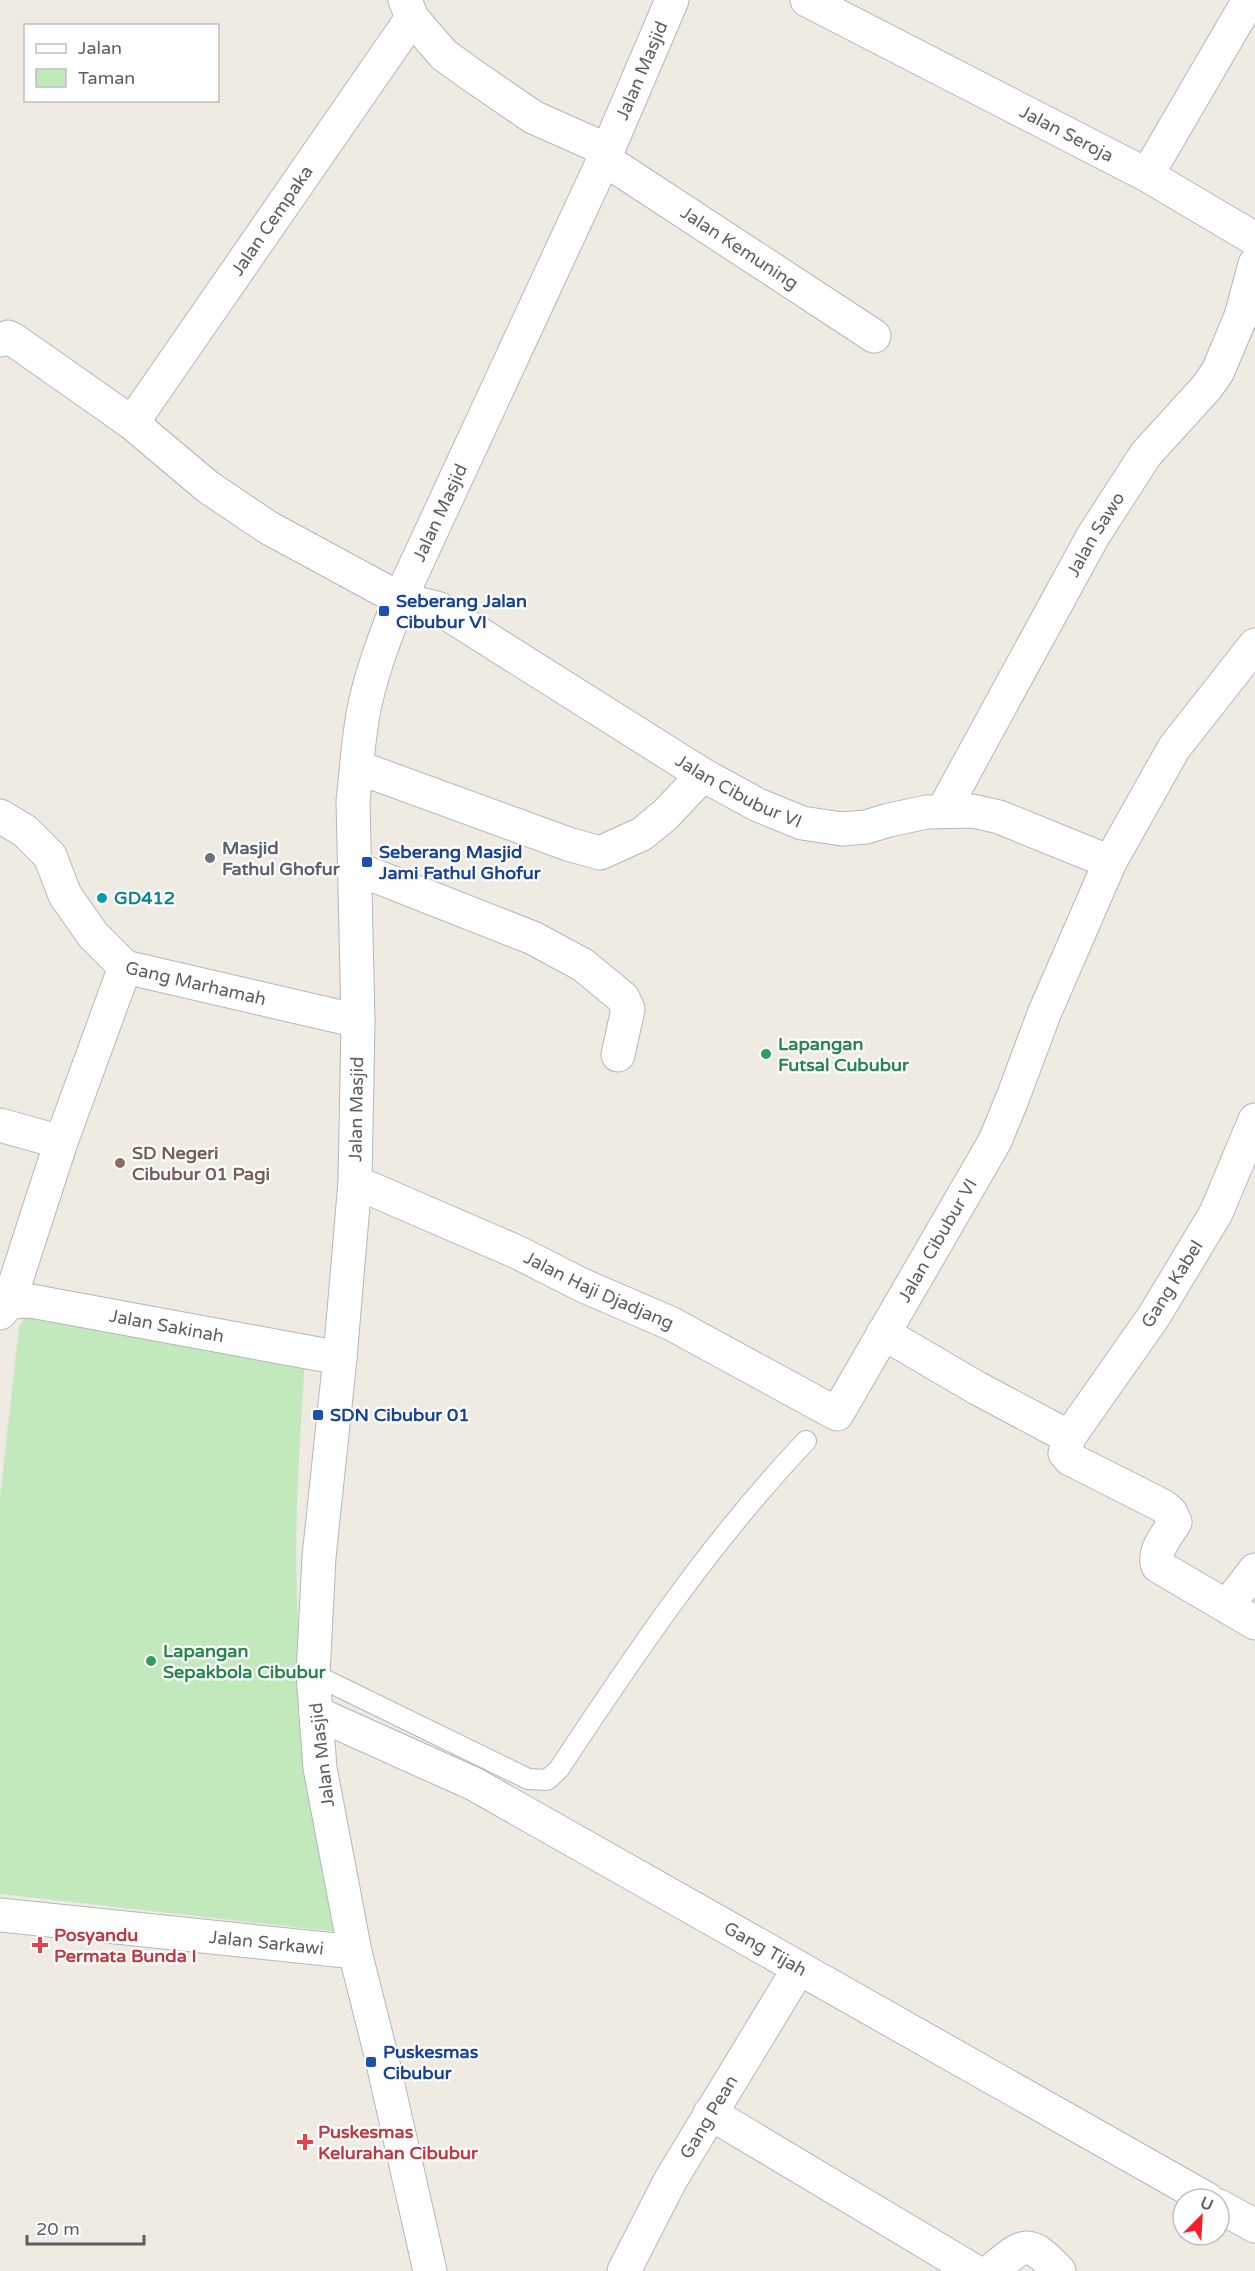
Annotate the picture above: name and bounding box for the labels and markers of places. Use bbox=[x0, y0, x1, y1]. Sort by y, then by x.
place label: Seberang Jalan Cibubur VI bbox=[396, 590, 527, 633]
marker: Seberang Jalan Cibubur VI bbox=[377, 604, 391, 618]
place label: Masjid Fathul Ghofur bbox=[222, 837, 341, 880]
place label: Seberang Masjid Jami Fathul Ghofur bbox=[378, 841, 542, 884]
marker: Masjid Fathul Ghofur bbox=[203, 851, 217, 865]
marker: Seberang Masjid Jami Fathul Ghofur bbox=[360, 855, 374, 869]
place label: GD412 bbox=[114, 887, 175, 909]
marker: GD412 bbox=[95, 891, 109, 905]
place label: Lapangan Futsal Cububur bbox=[778, 1033, 910, 1076]
marker: Lapangan Futsal Cububur bbox=[759, 1047, 773, 1061]
place label: SD Negeri Cibubur 01 Pagi bbox=[132, 1142, 270, 1185]
marker: SD Negeri Cibubur 01 Pagi bbox=[113, 1156, 127, 1170]
place label: SDN Cibubur 01 bbox=[330, 1404, 470, 1426]
marker: SDN Cibubur 01 bbox=[311, 1408, 325, 1422]
place label: Lapangan Sepakbola Cibubur bbox=[163, 1640, 327, 1683]
marker: Lapangan Sepakbola Cibubur bbox=[144, 1654, 158, 1668]
place label: Posyandu Permata Bunda I bbox=[54, 1924, 197, 1967]
marker: Posyandu Permata Bunda I bbox=[31, 1936, 49, 1954]
place label: Puskesmas Cibubur bbox=[383, 2041, 479, 2084]
marker: Puskesmas Cibubur bbox=[364, 2055, 378, 2069]
place label: Puskesmas Kelurahan Cibubur bbox=[318, 2121, 479, 2164]
marker: Puskesmas Kelurahan Cibubur bbox=[296, 2133, 314, 2151]

